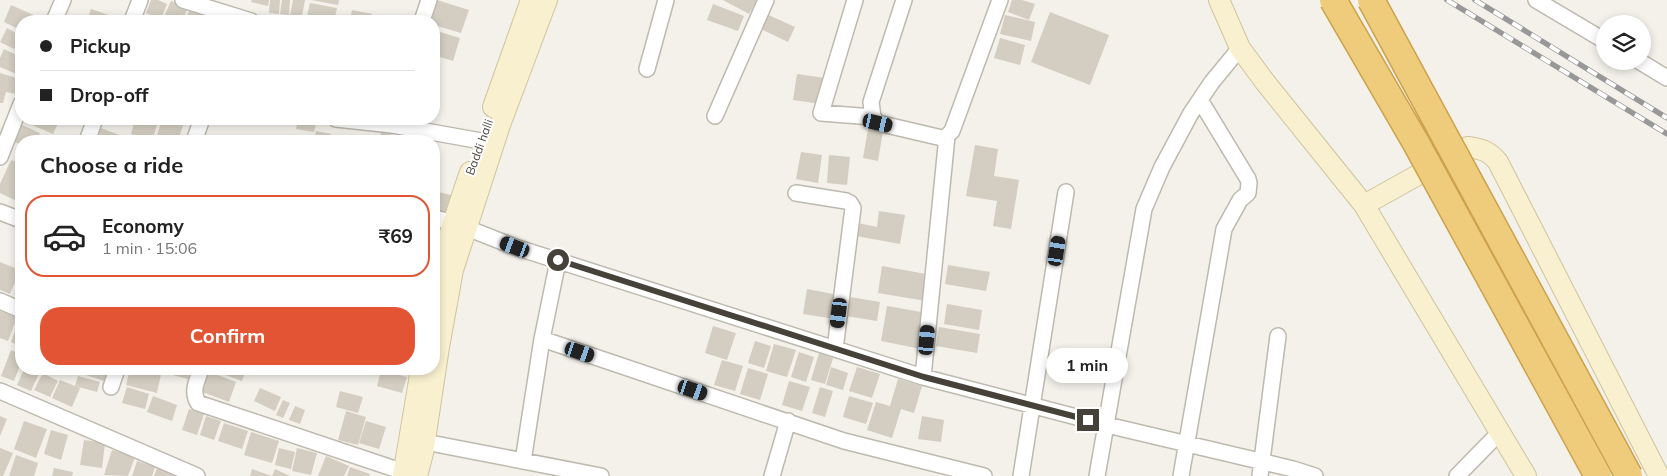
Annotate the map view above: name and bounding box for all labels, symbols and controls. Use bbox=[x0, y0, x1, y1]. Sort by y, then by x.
map controls bbox=[1596, 15, 1651, 70]
button: layers bbox=[1596, 15, 1651, 70]
text: Pickup bbox=[70, 34, 131, 58]
text: Drop-off bbox=[70, 83, 148, 107]
car bbox=[861, 112, 894, 134]
street label: Baddi halli bbox=[462, 117, 496, 177]
text: Choose a ride bbox=[40, 151, 183, 179]
icon: car bbox=[42, 214, 87, 259]
text: Economy bbox=[102, 214, 184, 238]
text: ₹69 bbox=[379, 224, 413, 248]
car bbox=[498, 235, 531, 259]
car bbox=[1047, 235, 1066, 267]
text: 1 min · 15:06 bbox=[102, 238, 197, 258]
route start bbox=[547, 249, 569, 271]
car bbox=[829, 297, 848, 329]
button: Confirm bbox=[40, 307, 415, 365]
car bbox=[918, 324, 935, 356]
car bbox=[563, 340, 596, 364]
callout: 1 min bbox=[1047, 348, 1129, 382]
text: 1 min bbox=[1066, 355, 1108, 375]
car bbox=[676, 378, 709, 402]
route end bbox=[1077, 409, 1099, 431]

